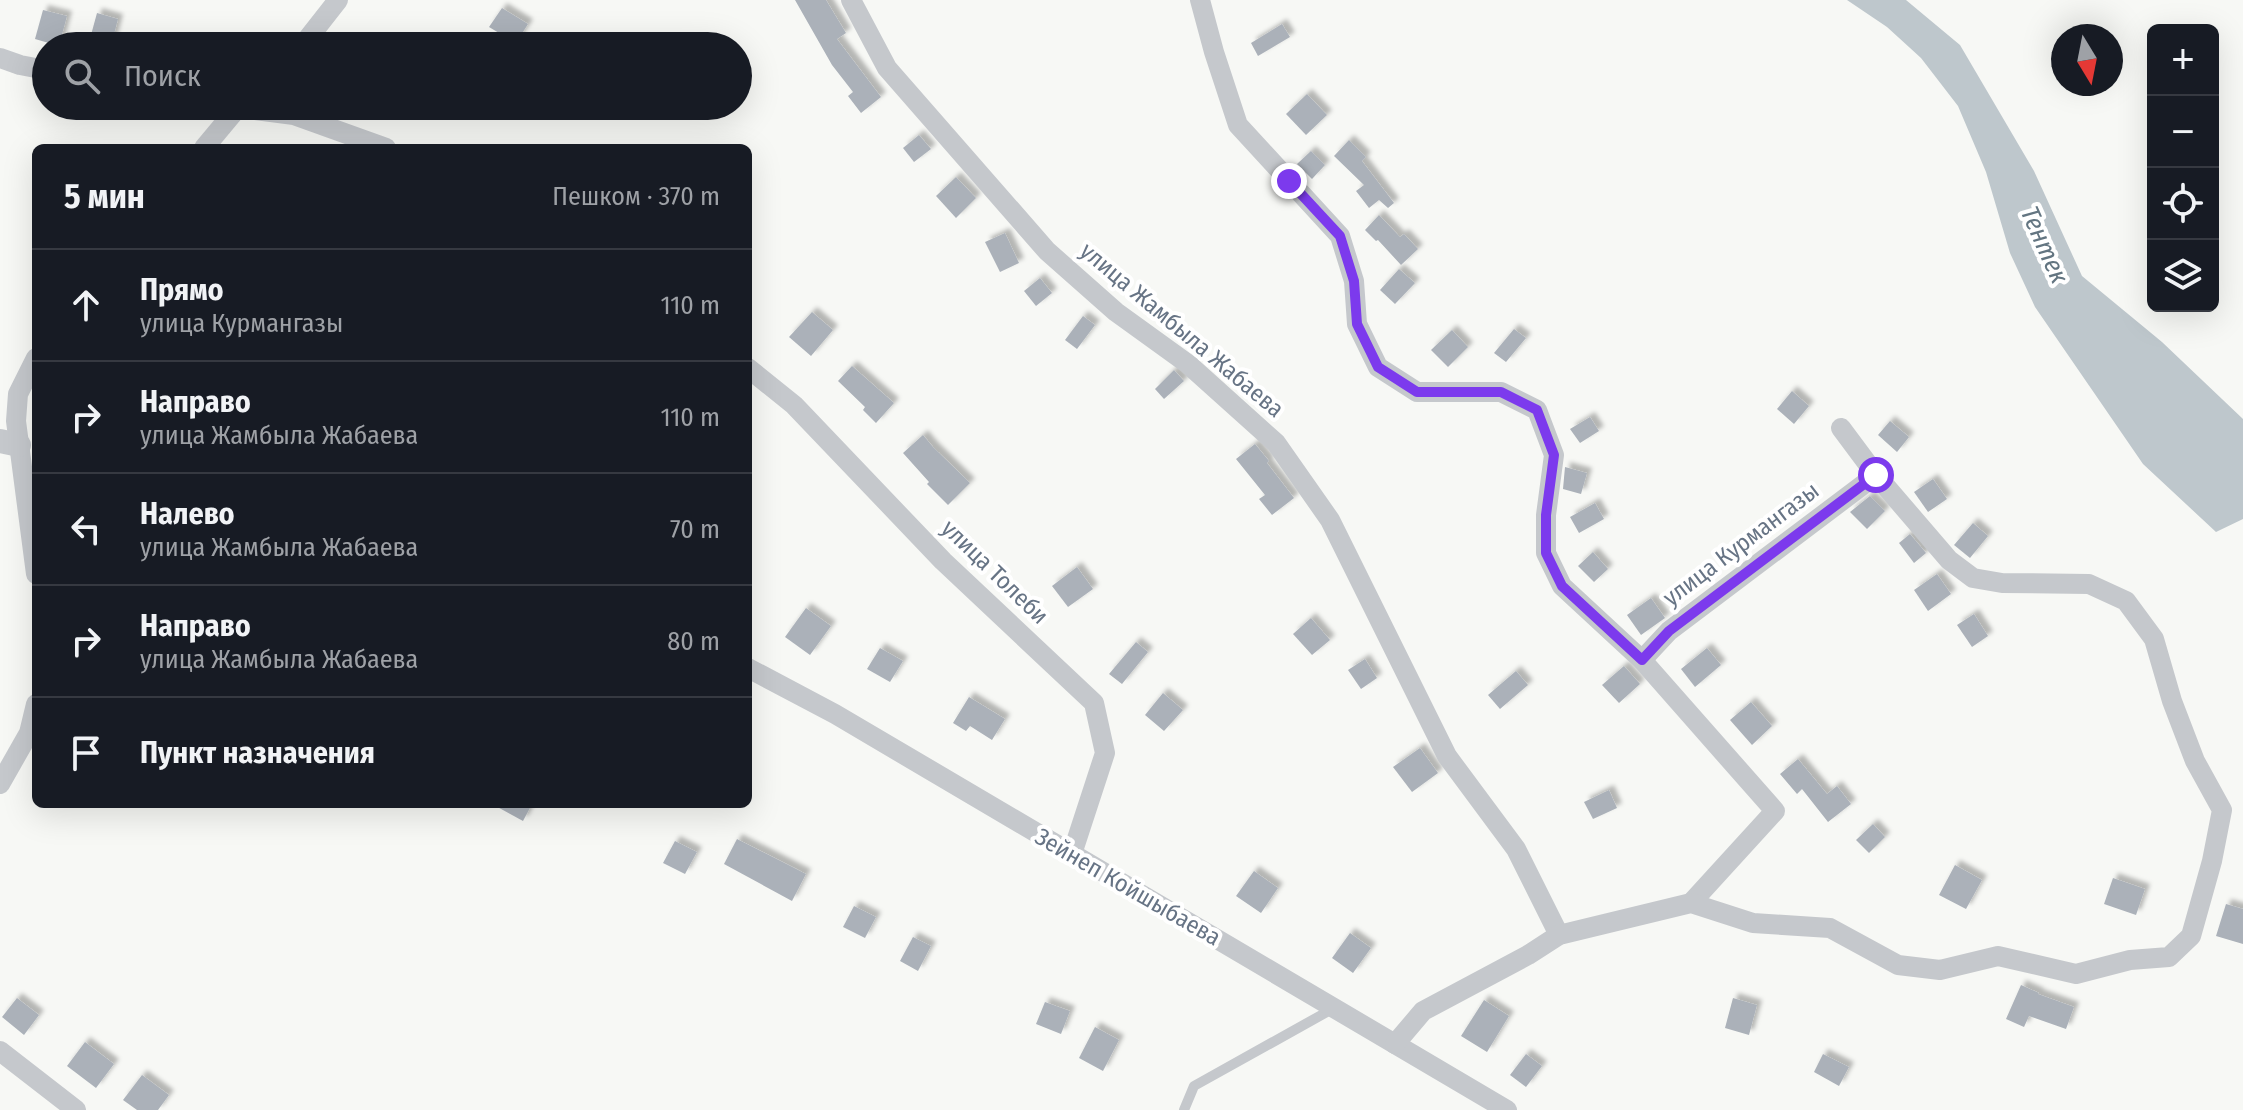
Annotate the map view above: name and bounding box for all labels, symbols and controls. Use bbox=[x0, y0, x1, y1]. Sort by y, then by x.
north arrow bbox=[2051, 24, 2123, 96]
map controls bbox=[2147, 24, 2219, 312]
button: + bbox=[2147, 24, 2219, 96]
search box bbox=[32, 32, 752, 120]
icon: search bbox=[60, 54, 104, 98]
text: Поиск bbox=[124, 58, 201, 94]
button: − bbox=[2147, 96, 2219, 168]
route end bbox=[1271, 163, 1307, 199]
button: locate bbox=[2147, 168, 2219, 240]
text: 5 мин bbox=[64, 176, 145, 217]
text: Пешком · 370 m bbox=[552, 181, 720, 212]
water label: Тентек bbox=[2014, 202, 2075, 289]
street label: улица Жамбыла Жабаева bbox=[1075, 237, 1289, 423]
button: layers bbox=[2147, 240, 2219, 312]
text: Прямо bbox=[140, 272, 224, 308]
icon: ahead bbox=[64, 283, 108, 327]
text: 110 m bbox=[660, 290, 720, 321]
text: улица Курмангазы bbox=[140, 308, 343, 339]
text: Направо bbox=[140, 384, 251, 420]
icon: right bbox=[64, 395, 108, 439]
text: 110 m bbox=[660, 402, 720, 433]
text: улица Жамбыла Жабаева bbox=[140, 420, 418, 451]
route start bbox=[1858, 457, 1894, 493]
street label: улица Курмангазы bbox=[1658, 476, 1824, 612]
text: Налево bbox=[140, 496, 235, 532]
icon: left bbox=[64, 507, 108, 551]
text: 70 m bbox=[670, 514, 720, 545]
street label: улица Толеби bbox=[936, 514, 1054, 630]
text: улица Жамбыла Жабаева bbox=[140, 532, 418, 563]
text: Направо bbox=[140, 608, 251, 644]
icon: right bbox=[64, 619, 108, 663]
text: 80 m bbox=[667, 626, 720, 657]
text: улица Жамбыла Жабаева bbox=[140, 644, 418, 675]
icon: arrive bbox=[64, 731, 108, 775]
text: Пункт назначения bbox=[140, 735, 375, 771]
street label: Зейнеп Койшыбаева bbox=[1030, 822, 1226, 952]

